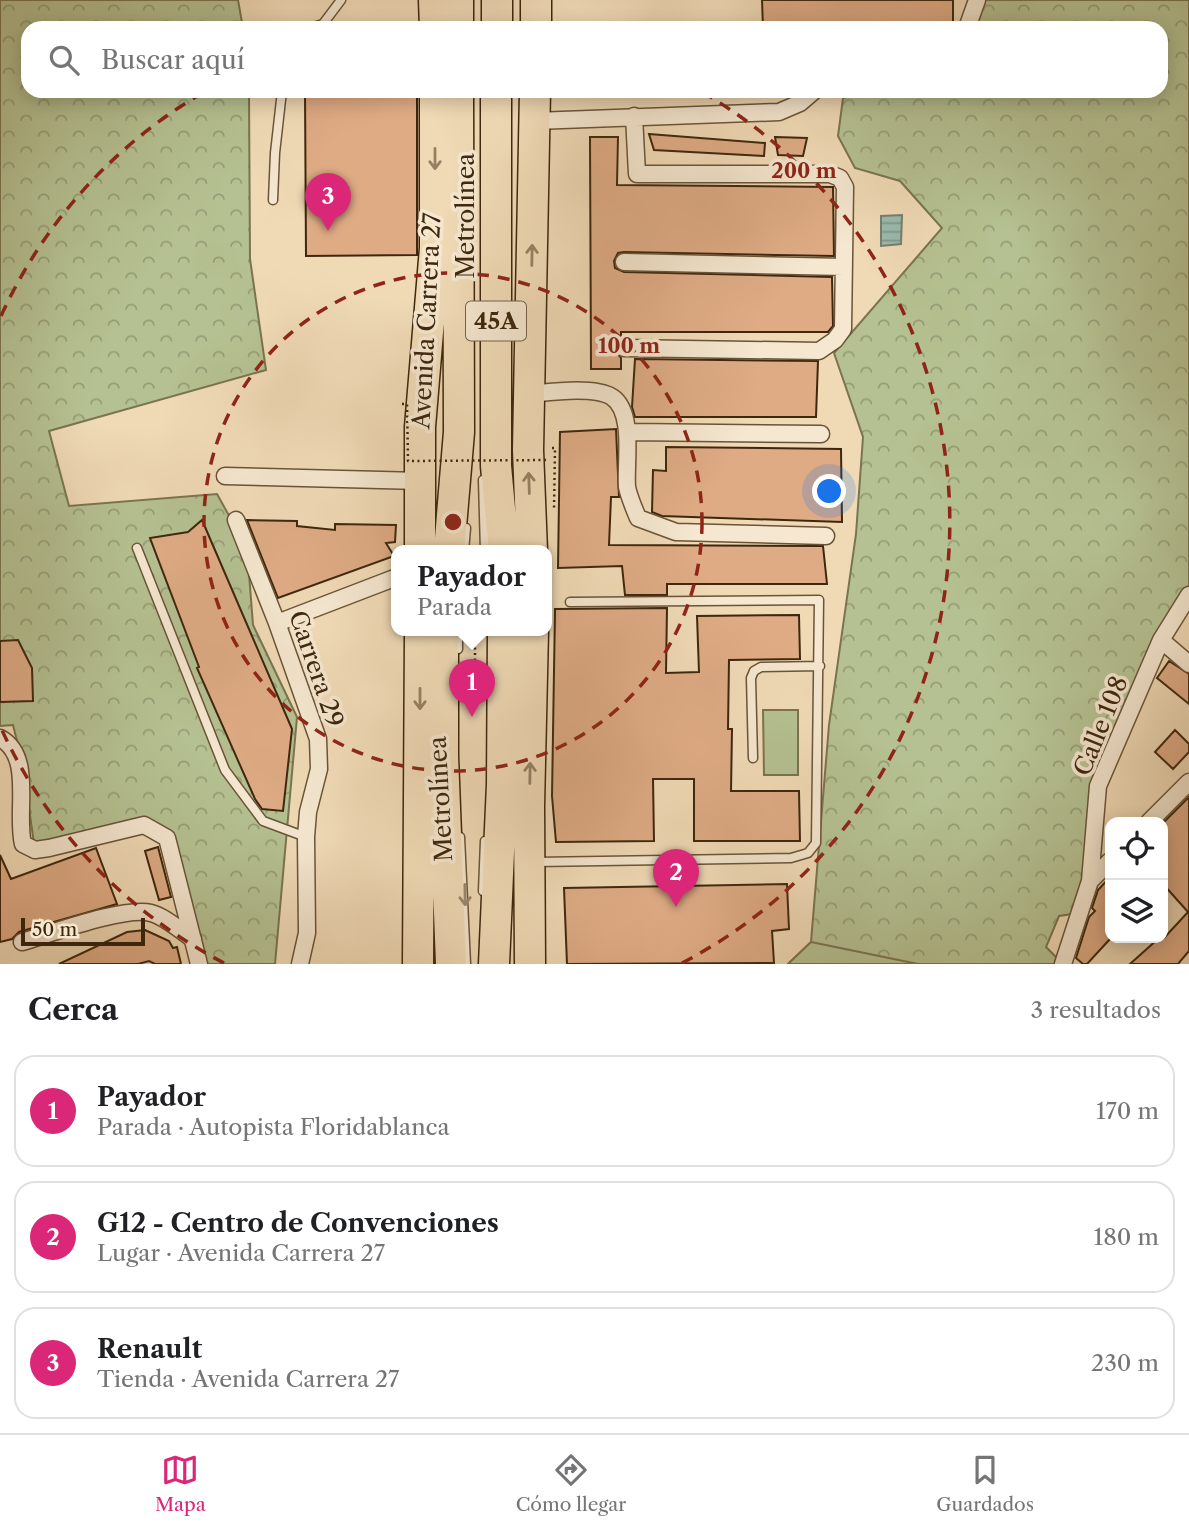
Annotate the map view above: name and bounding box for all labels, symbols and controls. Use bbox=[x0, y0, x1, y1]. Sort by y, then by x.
search box bbox=[21, 21, 1168, 98]
icon: search bbox=[45, 41, 83, 79]
text: Buscar aquí bbox=[101, 44, 245, 76]
one-way arrow bbox=[428, 147, 442, 170]
street label: Metrolínea bbox=[451, 153, 480, 279]
text: 200 m bbox=[771, 158, 837, 183]
pin: 3 bbox=[305, 173, 351, 231]
street label: Avenida Carrera 27 bbox=[406, 212, 447, 431]
one-way arrow bbox=[526, 244, 539, 267]
road number: 45A bbox=[466, 302, 526, 340]
text: 100 m bbox=[598, 333, 660, 358]
one-way arrow bbox=[523, 471, 536, 494]
your location bbox=[812, 474, 846, 508]
centre of rings bbox=[441, 510, 465, 534]
popup bbox=[391, 545, 552, 636]
text: Payador bbox=[417, 561, 526, 593]
text: Parada bbox=[417, 593, 492, 621]
street label: Carrera 29 bbox=[283, 607, 350, 731]
pin: 1 bbox=[449, 659, 495, 717]
street label: Calle 108 bbox=[1067, 672, 1134, 780]
one-way arrow bbox=[413, 688, 427, 711]
street label: Metrolínea bbox=[423, 735, 458, 863]
one-way arrow bbox=[523, 762, 536, 785]
map controls bbox=[1105, 817, 1168, 943]
button: locate bbox=[1105, 817, 1168, 880]
pin: 2 bbox=[653, 849, 699, 907]
button: layers bbox=[1105, 880, 1168, 943]
one-way arrow bbox=[458, 883, 472, 906]
scale bar bbox=[21, 915, 145, 947]
text: 50 m bbox=[32, 918, 77, 941]
text: Cerca bbox=[28, 991, 118, 1028]
text: 3 resultados bbox=[1031, 996, 1161, 1024]
text: Payador bbox=[97, 1081, 206, 1113]
text: 1 bbox=[48, 1097, 58, 1125]
text: 170 m bbox=[1096, 1097, 1159, 1125]
text: Parada · Autopista Floridablanca bbox=[97, 1113, 450, 1141]
text: G12 - Centro de Convenciones bbox=[97, 1207, 499, 1239]
text: 2 bbox=[46, 1223, 60, 1251]
text: 180 m bbox=[1094, 1223, 1159, 1251]
text: Lugar · Avenida Carrera 27 bbox=[97, 1239, 385, 1267]
text: Renault bbox=[97, 1333, 202, 1365]
text: 3 bbox=[47, 1349, 60, 1377]
text: 230 m bbox=[1091, 1349, 1159, 1377]
text: Tienda · Avenida Carrera 27 bbox=[97, 1365, 399, 1393]
tab: Mapa bbox=[155, 1451, 206, 1516]
tab: Cómo llegar bbox=[516, 1451, 626, 1516]
tab: Guardados bbox=[936, 1451, 1034, 1516]

